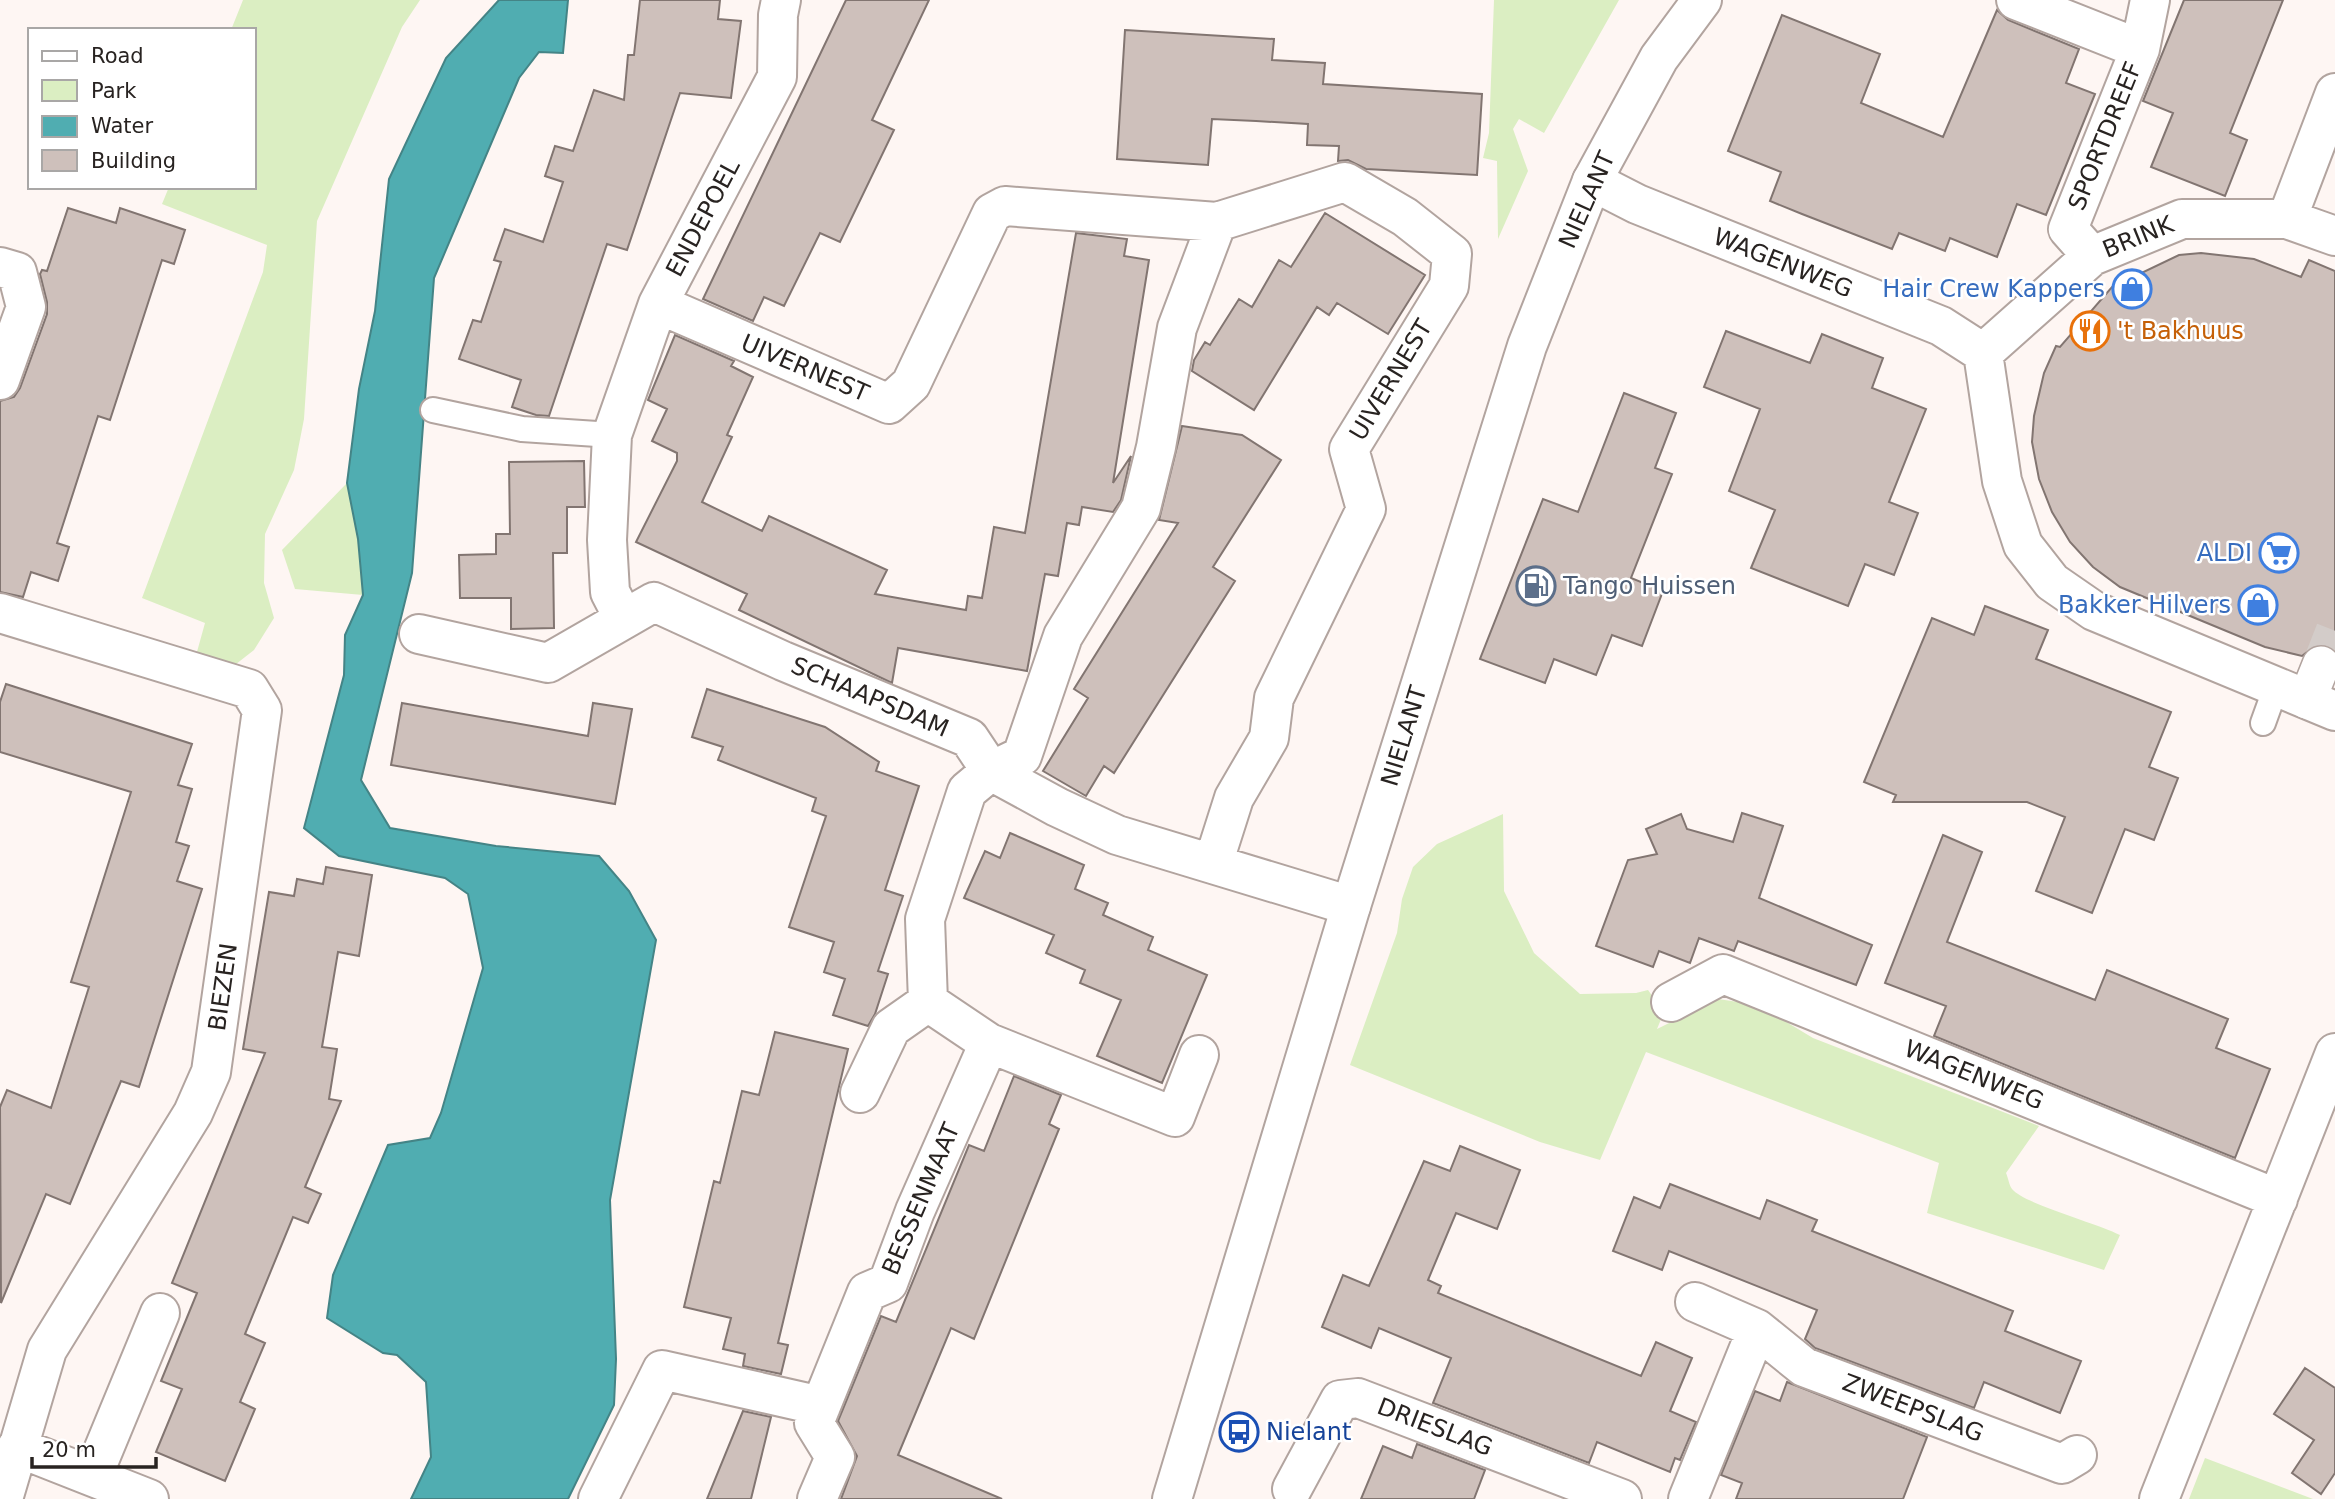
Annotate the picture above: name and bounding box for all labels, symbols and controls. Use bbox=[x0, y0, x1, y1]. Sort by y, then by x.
legend bbox=[28, 28, 256, 189]
text: Road bbox=[91, 44, 144, 68]
street label: SPORTDREEF bbox=[2063, 58, 2147, 214]
text: Park bbox=[91, 79, 137, 103]
text: Water bbox=[91, 114, 153, 138]
street label: NIELANT bbox=[1553, 147, 1621, 253]
text: Building bbox=[91, 149, 176, 173]
street label: ENDEPOEL bbox=[660, 154, 746, 281]
street label: BRINK bbox=[2098, 210, 2179, 264]
street label: WAGENWEG bbox=[1709, 222, 1857, 304]
shop icon: Hair Crew Kappers bbox=[2111, 268, 2153, 310]
place label: Hair Crew Kappers bbox=[1882, 275, 2105, 303]
restaurant icon: 't Bakhuus bbox=[2069, 310, 2111, 352]
street label: UIVERNEST bbox=[1344, 314, 1438, 445]
place label: 't Bakhuus bbox=[2117, 317, 2244, 345]
street label: UIVERNEST bbox=[737, 329, 873, 408]
supermarket icon: ALDI bbox=[2258, 532, 2300, 574]
place label: ALDI bbox=[2197, 539, 2252, 567]
fuel station icon: Tango Huissen bbox=[1515, 565, 1557, 607]
place label: Tango Huissen bbox=[1562, 572, 1736, 600]
shop icon: Bakker Hilvers bbox=[2237, 584, 2279, 626]
place label: Bakker Hilvers bbox=[2058, 591, 2231, 619]
street label: SCHAAPSDAM bbox=[787, 651, 953, 743]
street label: NIELANT bbox=[1376, 682, 1433, 789]
street label: BIEZEN bbox=[203, 941, 243, 1033]
street label: WAGENWEG bbox=[1900, 1034, 2048, 1116]
street label: BESSENMAAT bbox=[876, 1119, 966, 1279]
street label: ZWEEPSLAG bbox=[1839, 1368, 1987, 1448]
street label: DRIESLAG bbox=[1373, 1392, 1497, 1462]
bus stop icon: Nielant bbox=[1218, 1411, 1260, 1453]
place label: Nielant bbox=[1266, 1418, 1351, 1446]
scale bar bbox=[32, 1426, 156, 1470]
text: 20 m bbox=[42, 1438, 96, 1462]

